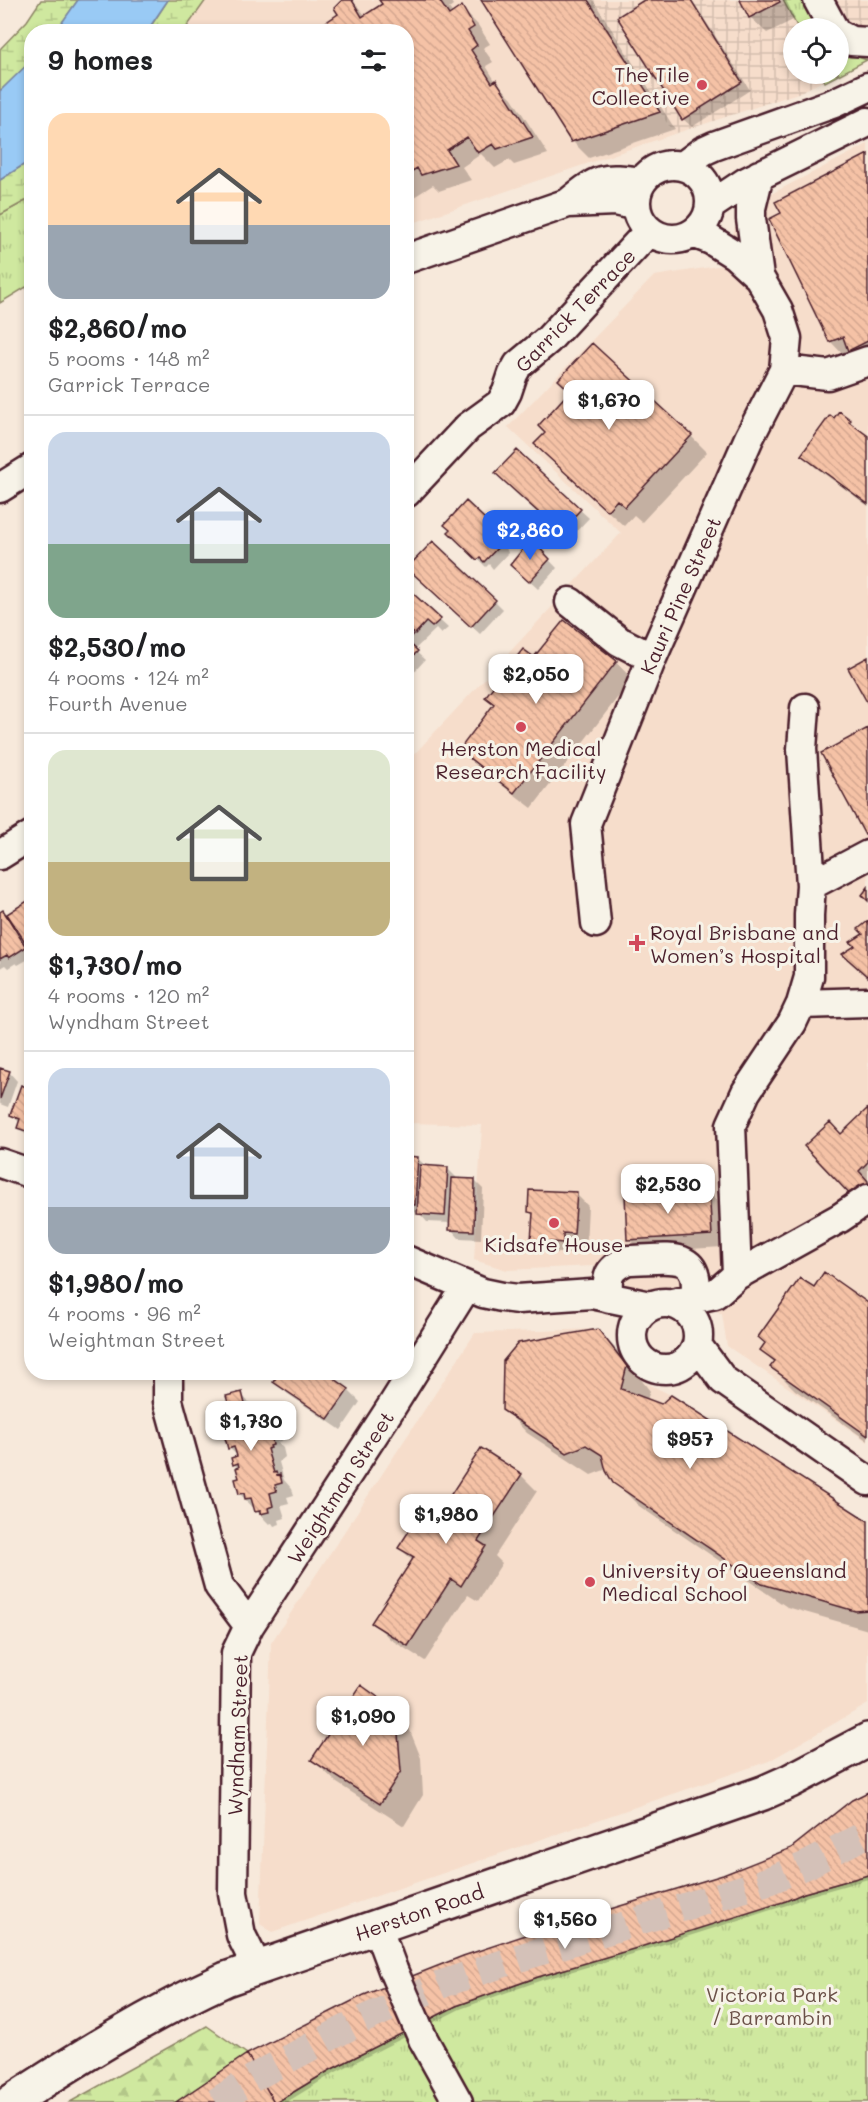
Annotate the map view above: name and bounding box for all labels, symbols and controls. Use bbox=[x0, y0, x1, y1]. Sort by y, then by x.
map controls bbox=[783, 18, 849, 84]
button: locate bbox=[783, 18, 849, 84]
text: 9 homes bbox=[48, 43, 153, 77]
icon: filters bbox=[357, 44, 390, 77]
place label: The Tile Collective bbox=[592, 61, 690, 110]
marker: The Tile Collective bbox=[695, 78, 709, 92]
icon: home bbox=[165, 152, 273, 260]
street label: Garrick Terrace bbox=[509, 243, 641, 377]
text: $2,860/mo bbox=[48, 311, 187, 345]
text: 5 rooms · 148 m² bbox=[48, 345, 210, 371]
text: Garrick Terrace bbox=[48, 371, 210, 397]
pin: $1,670 bbox=[560, 380, 658, 431]
text: $1,670 bbox=[577, 386, 641, 412]
icon: home bbox=[165, 471, 273, 579]
pin: $2,860 bbox=[481, 510, 579, 561]
street label: Kauri Pine Street bbox=[634, 512, 726, 678]
text: $2,860 bbox=[496, 516, 564, 542]
text: $2,530/mo bbox=[48, 630, 186, 664]
pin: $2,050 bbox=[487, 654, 585, 705]
text: $2,050 bbox=[502, 660, 570, 686]
text: 4 rooms · 124 m² bbox=[48, 664, 209, 690]
text: Fourth Avenue bbox=[48, 690, 188, 716]
marker: Herston Medical Research Facility bbox=[514, 720, 528, 734]
place label: Herston Medical Research Facility bbox=[435, 735, 607, 784]
icon: home bbox=[165, 789, 273, 897]
place label: Royal Brisbane and Women’s Hospital bbox=[650, 919, 839, 968]
marker: Royal Brisbane and Women’s Hospital bbox=[628, 934, 646, 952]
text: $1,730/mo bbox=[48, 948, 182, 982]
text: 4 rooms · 120 m² bbox=[48, 982, 209, 1008]
text: Wyndham Street bbox=[48, 1008, 210, 1034]
icon: home bbox=[165, 1107, 273, 1215]
pin: $2,530 bbox=[619, 1164, 717, 1215]
text: $2,530 bbox=[635, 1170, 701, 1196]
marker: Kidsafe House bbox=[547, 1216, 561, 1230]
place label: Kidsafe House bbox=[485, 1231, 623, 1257]
text: $1,980/mo bbox=[48, 1266, 184, 1300]
text: 4 rooms · 96 m² bbox=[48, 1300, 201, 1326]
text: Weightman Street bbox=[48, 1326, 225, 1352]
pin: $1,730 bbox=[202, 1401, 300, 1452]
street label: Weightman Street bbox=[281, 1406, 399, 1568]
text: $1,730 bbox=[219, 1407, 283, 1433]
pin: $957 bbox=[654, 1419, 726, 1470]
text: $957 bbox=[666, 1425, 714, 1451]
pin: $1,980 bbox=[397, 1494, 495, 1545]
text: $1,980 bbox=[414, 1500, 478, 1526]
place label: University of Queensland Medical School bbox=[602, 1557, 846, 1606]
marker: University of Queensland Medical School bbox=[583, 1575, 597, 1589]
street label: Wyndham Street bbox=[221, 1654, 253, 1816]
pin: $1,090 bbox=[314, 1696, 412, 1747]
text: $1,090 bbox=[330, 1702, 396, 1728]
street label: Herston Road bbox=[351, 1878, 487, 1946]
pin: $1,560 bbox=[516, 1899, 614, 1950]
text: $1,560 bbox=[533, 1905, 597, 1931]
park label: Victoria Park / Barrambin bbox=[706, 1981, 838, 2030]

